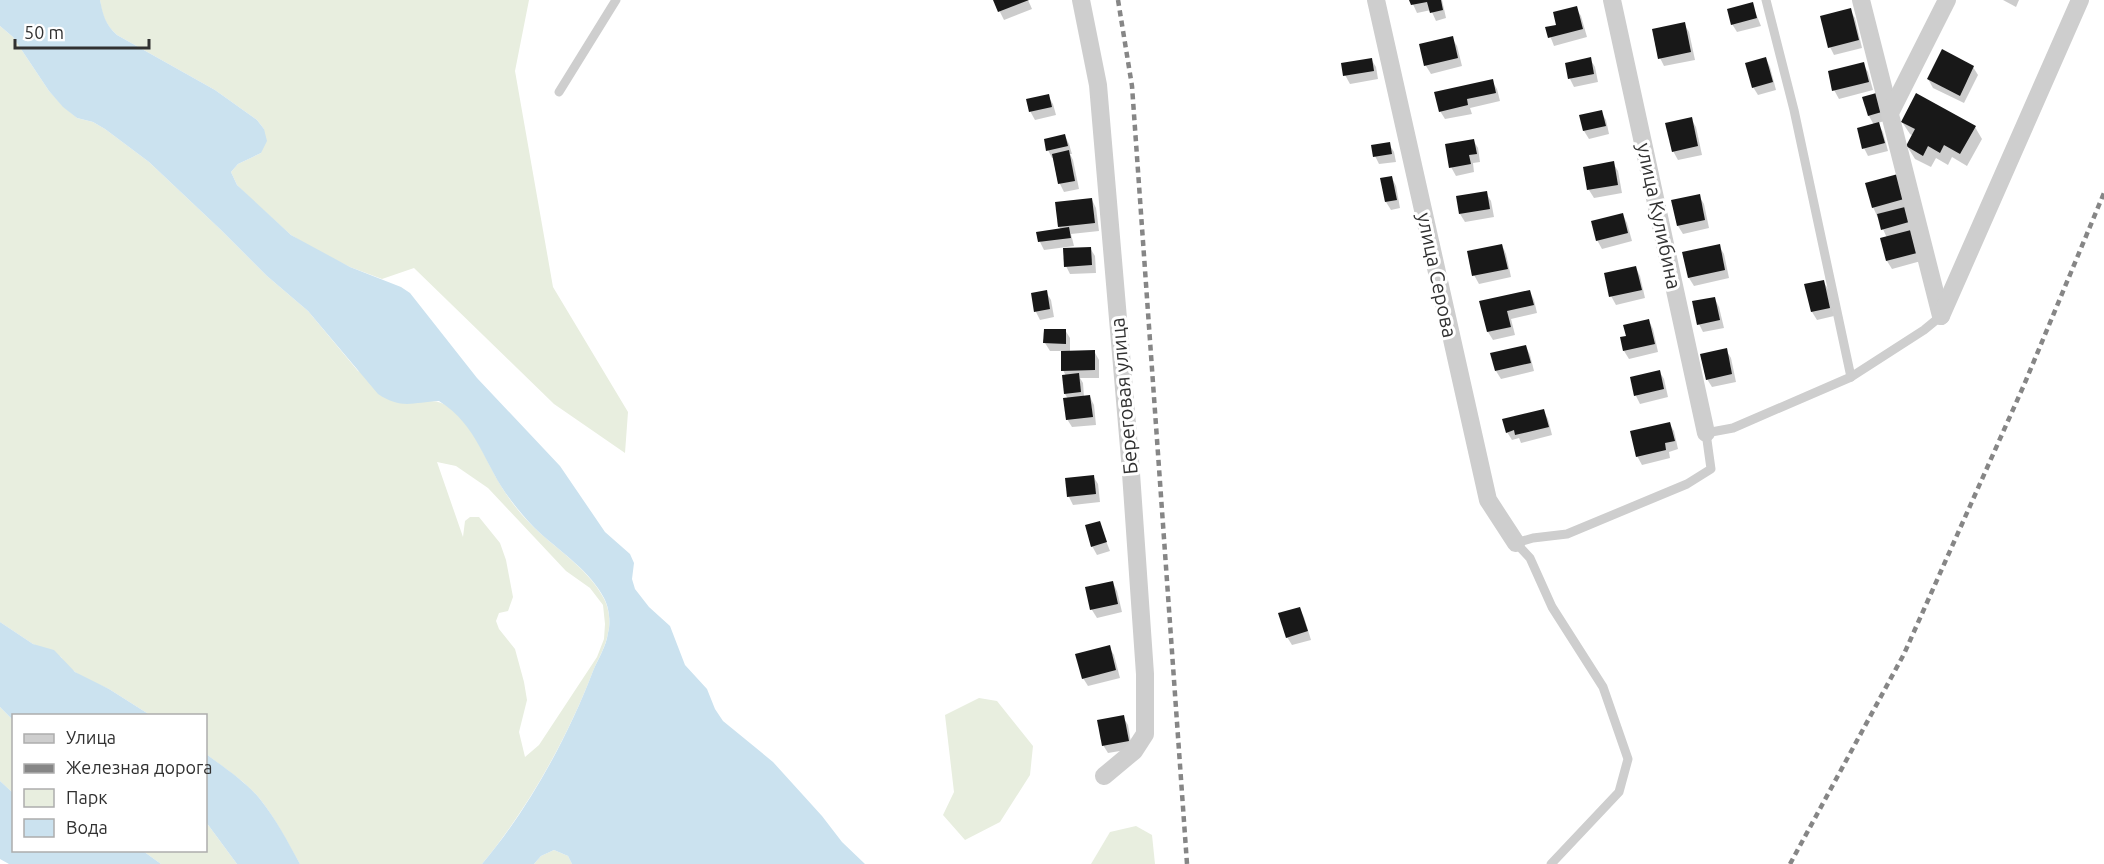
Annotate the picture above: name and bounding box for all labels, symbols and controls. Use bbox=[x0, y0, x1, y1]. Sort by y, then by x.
scale bar bbox=[15, 12, 148, 50]
text: 50 m bbox=[24, 22, 64, 42]
street label: улица Кулибина bbox=[1633, 141, 1686, 291]
street label: улица Серова bbox=[1413, 210, 1462, 340]
street label: Береговая улица bbox=[1105, 317, 1142, 475]
legend bbox=[12, 714, 207, 852]
text: Улица bbox=[66, 727, 116, 747]
text: Железная дорога bbox=[66, 757, 213, 777]
text: Парк bbox=[66, 787, 107, 807]
text: Вода bbox=[66, 817, 108, 837]

